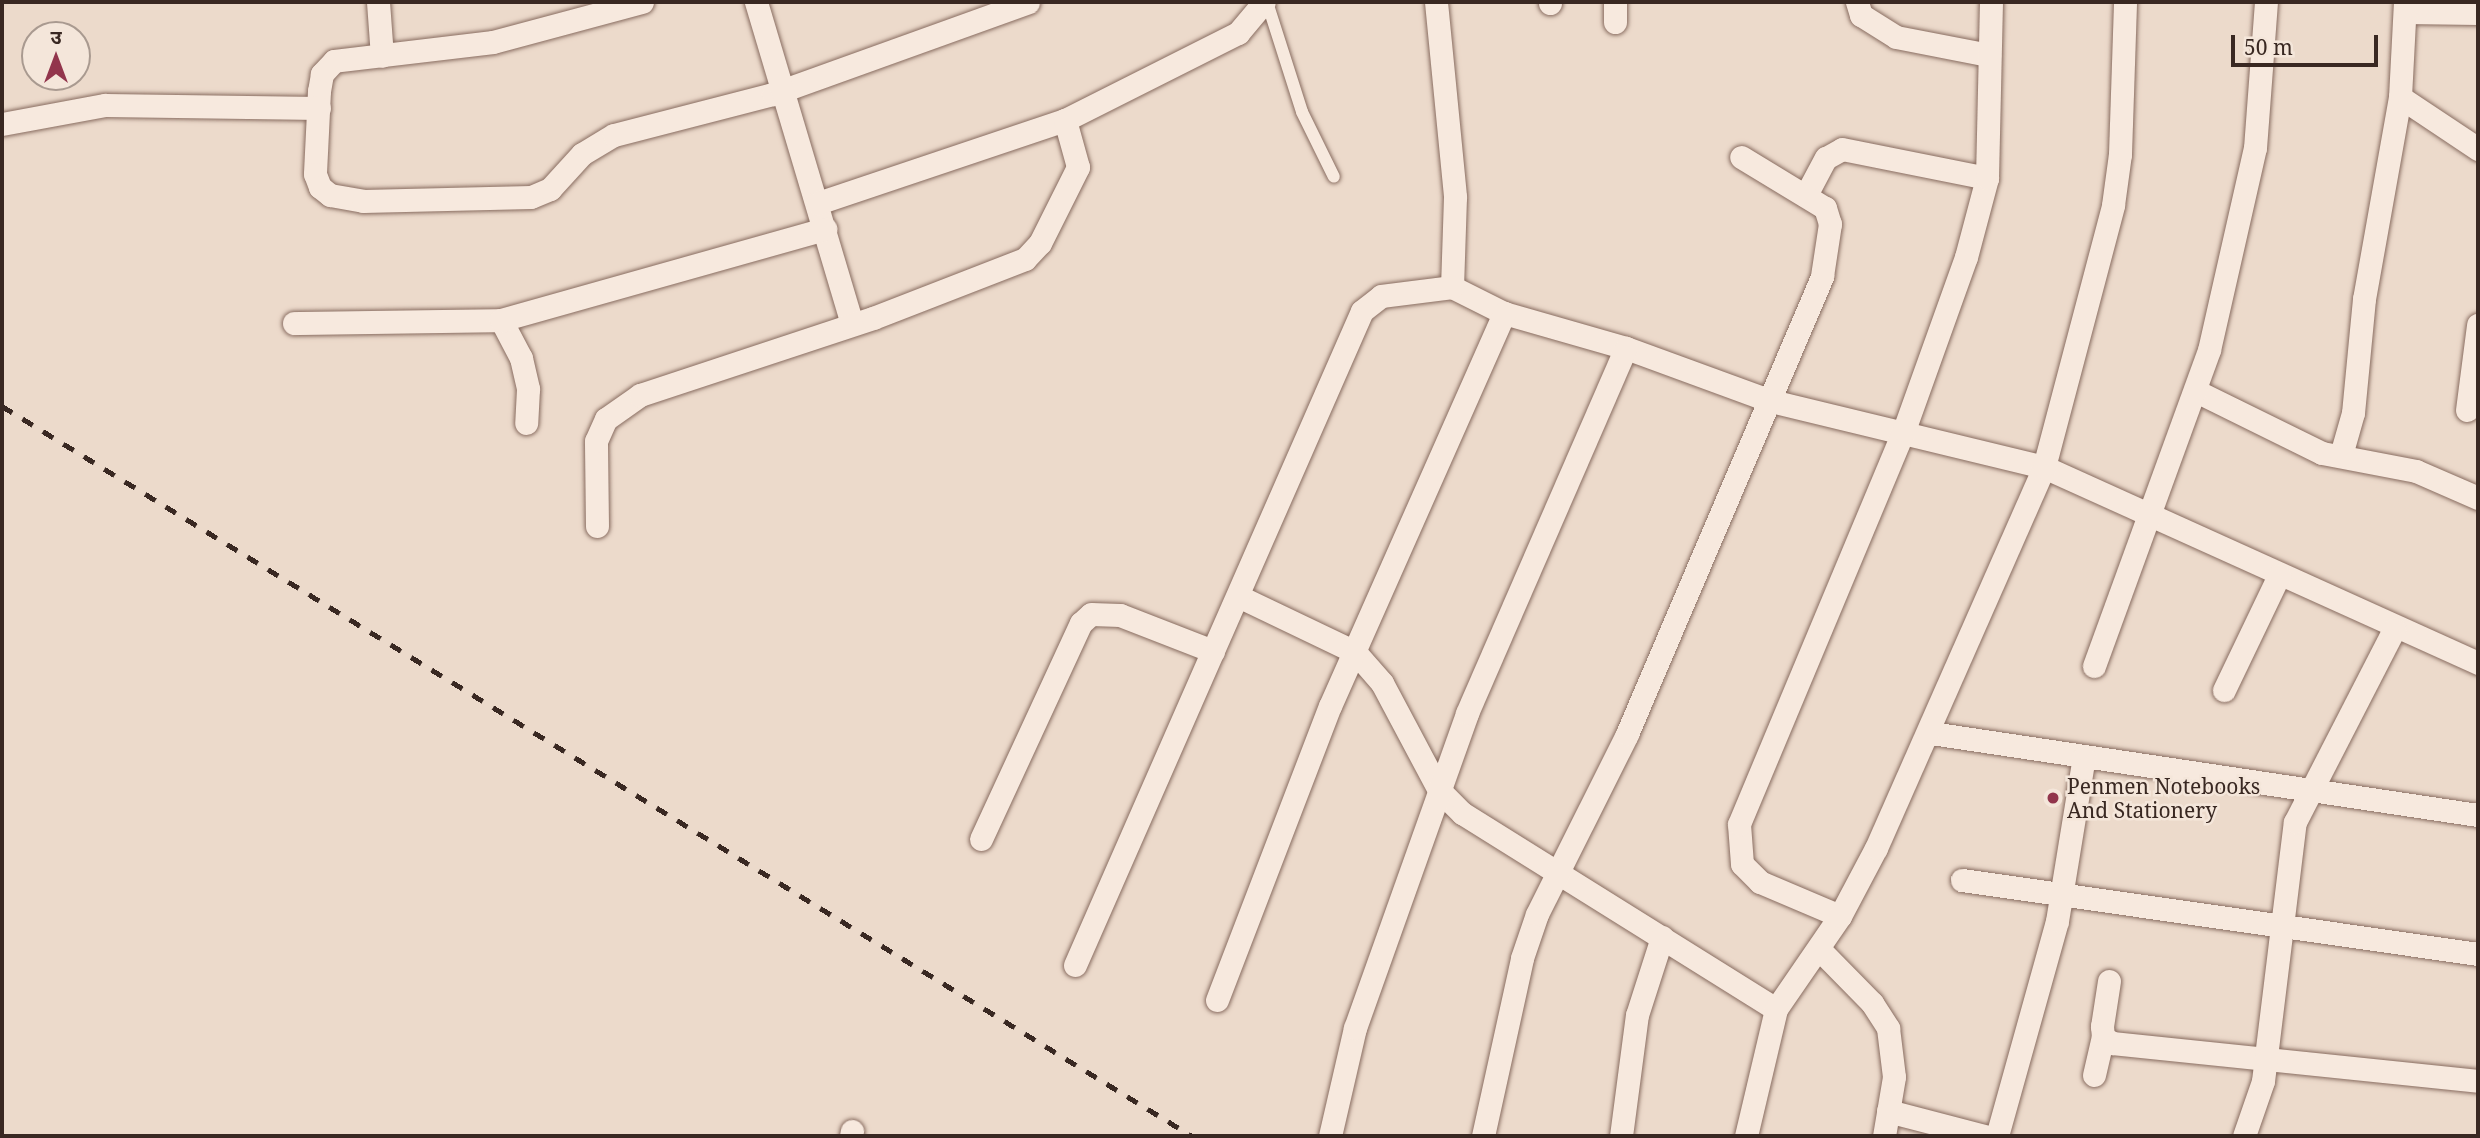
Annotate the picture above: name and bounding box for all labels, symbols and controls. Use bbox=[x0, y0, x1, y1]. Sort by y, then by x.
north arrow bbox=[21, 21, 91, 91]
scale bar bbox=[2235, 21, 2382, 65]
text: उ bbox=[50, 24, 62, 50]
text: 50 m bbox=[2244, 33, 2293, 61]
place label: Penmen Notebooks And Stationery bbox=[2067, 773, 2260, 823]
marker: Penmen Notebooks And Stationery bbox=[2045, 790, 2061, 806]

